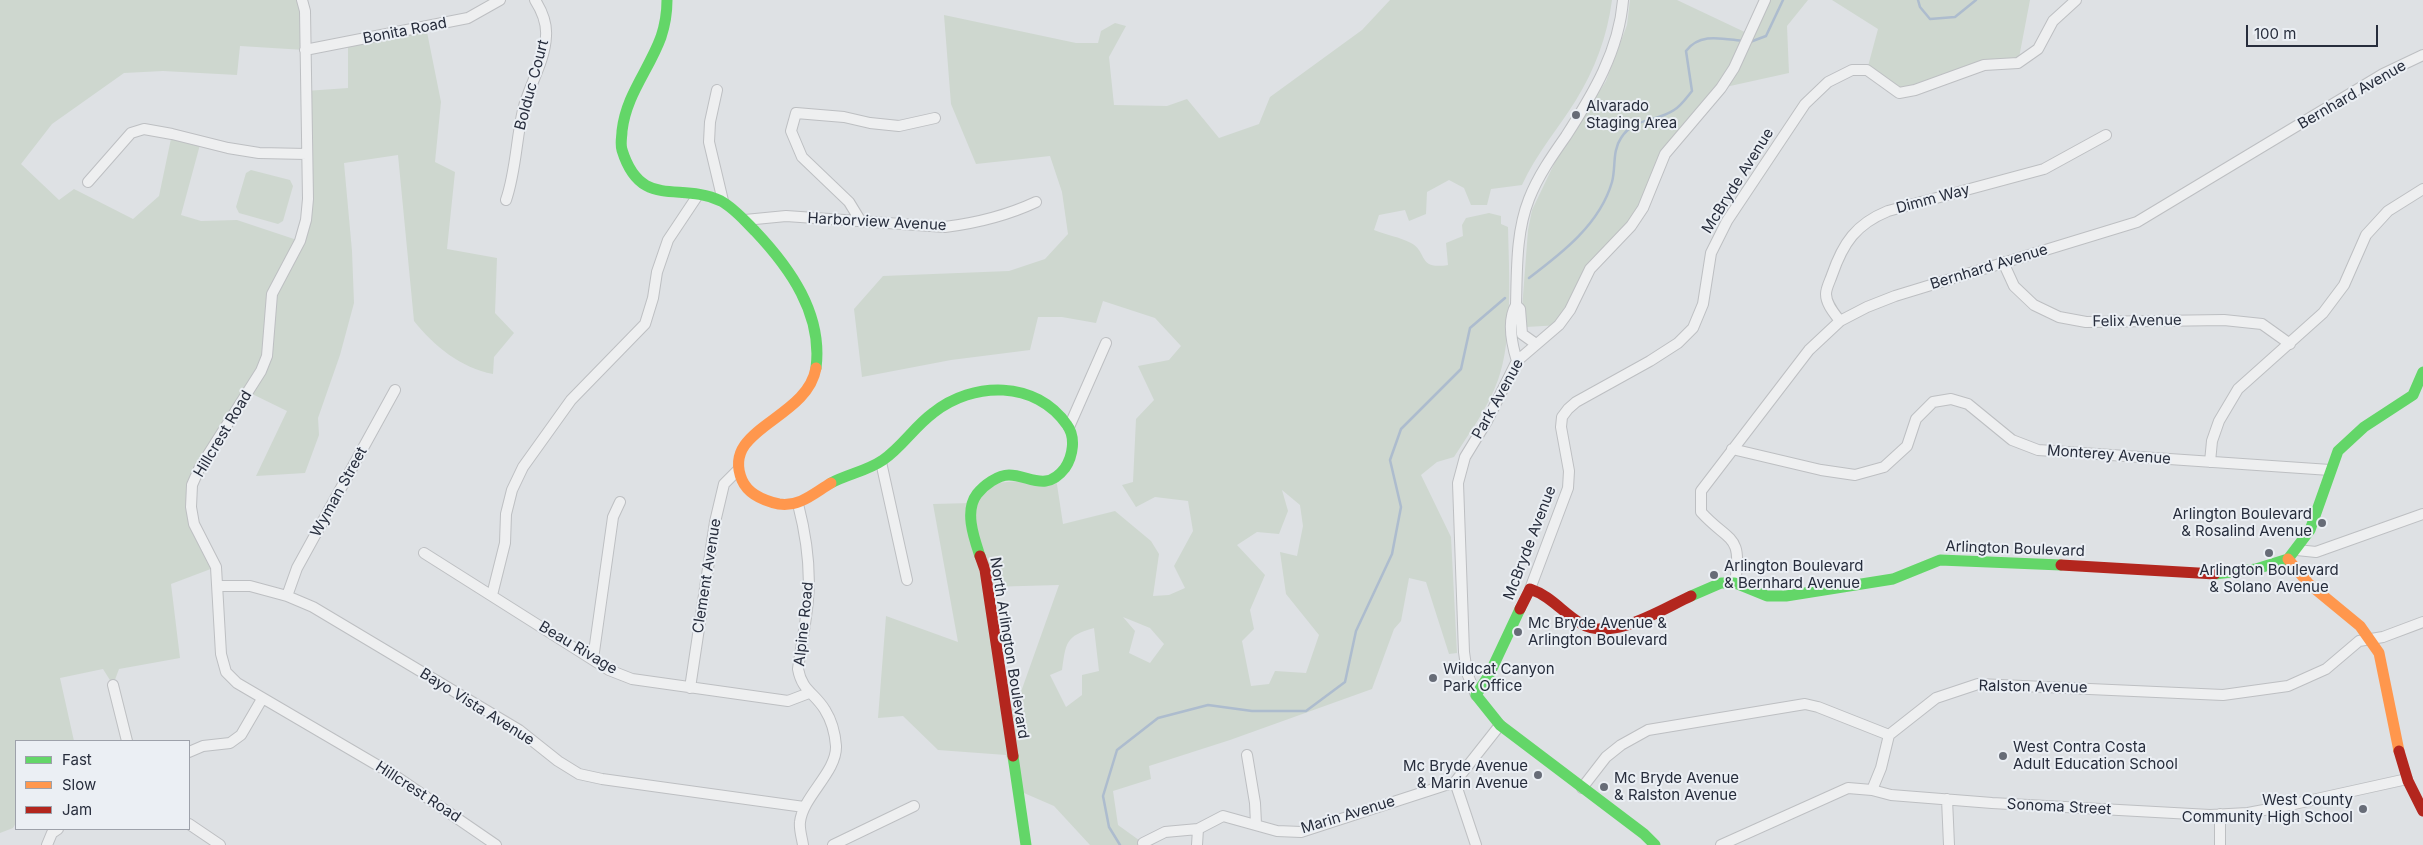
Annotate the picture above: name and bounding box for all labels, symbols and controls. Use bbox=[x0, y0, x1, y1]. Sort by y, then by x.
street label: Bonita Road bbox=[362, 14, 448, 48]
scale bar bbox=[2248, 15, 2380, 47]
text: 100 m bbox=[2254, 24, 2296, 43]
street label: Bolduc Court bbox=[511, 38, 553, 132]
street label: Bernhard Avenue bbox=[2295, 57, 2409, 133]
place label: Alvarado Staging Area bbox=[1586, 97, 1677, 132]
marker: Alvarado Staging Area bbox=[1570, 109, 1582, 121]
street label: McBryde Avenue bbox=[1698, 125, 1778, 237]
street label: Dimm Way bbox=[1894, 181, 1972, 217]
street label: Harborview Avenue bbox=[807, 209, 947, 235]
street label: Bernhard Avenue bbox=[1928, 241, 2050, 293]
street label: Felix Avenue bbox=[2092, 311, 2182, 331]
street label: Park Avenue bbox=[1469, 356, 1527, 442]
street label: Hillcrest Road bbox=[190, 387, 256, 481]
street label: Monterey Avenue bbox=[2046, 442, 2172, 468]
street label: Wyman Street bbox=[307, 444, 371, 540]
street label: McBryde Avenue bbox=[1500, 483, 1560, 603]
place label: Arlington Boulevard & Rosalind Avenue bbox=[2172, 505, 2312, 540]
street label: Clement Avenue bbox=[689, 517, 725, 635]
marker: Arlington Boulevard & Rosalind Avenue bbox=[2316, 517, 2328, 529]
street label: Arlington Boulevard bbox=[1945, 538, 2085, 560]
marker: Arlington Boulevard & Solano Avenue bbox=[2263, 547, 2275, 559]
street label: North Arlington Boulevard bbox=[986, 556, 1032, 740]
place label: Arlington Boulevard & Bernhard Avenue bbox=[1724, 557, 1864, 592]
place label: Arlington Boulevard & Solano Avenue bbox=[2199, 561, 2339, 596]
marker: Arlington Boulevard & Bernhard Avenue bbox=[1708, 569, 1720, 581]
street label: Alpine Road bbox=[791, 581, 817, 667]
place label: Mc Bryde Avenue & Arlington Boulevard bbox=[1528, 614, 1668, 649]
street label: Beau Rivage bbox=[536, 618, 620, 678]
marker: Mc Bryde Avenue & Arlington Boulevard bbox=[1512, 626, 1524, 638]
place label: Wildcat Canyon Park Office bbox=[1443, 660, 1555, 695]
street label: Bayo Vista Avenue bbox=[416, 665, 538, 749]
marker: Wildcat Canyon Park Office bbox=[1427, 672, 1439, 684]
street label: Ralston Avenue bbox=[1978, 677, 2088, 697]
place label: West Contra Costa Adult Education School bbox=[2013, 738, 2178, 773]
legend bbox=[15, 740, 190, 830]
text: Fast bbox=[62, 750, 92, 769]
marker: West Contra Costa Adult Education School bbox=[1997, 750, 2009, 762]
place label: Mc Bryde Avenue & Marin Avenue bbox=[1403, 757, 1528, 792]
street label: Hillcrest Road bbox=[372, 758, 464, 826]
marker: Mc Bryde Avenue & Marin Avenue bbox=[1532, 769, 1544, 781]
place label: Mc Bryde Avenue & Ralston Avenue bbox=[1614, 769, 1739, 804]
text: Slow bbox=[62, 775, 96, 794]
marker: Mc Bryde Avenue & Ralston Avenue bbox=[1598, 781, 1610, 793]
place label: West County Community High School bbox=[2182, 791, 2353, 826]
street label: Marin Avenue bbox=[1299, 792, 1397, 838]
street label: Sonoma Street bbox=[2006, 795, 2112, 819]
text: Jam bbox=[62, 800, 92, 819]
marker: West County Community High School bbox=[2357, 803, 2369, 815]

